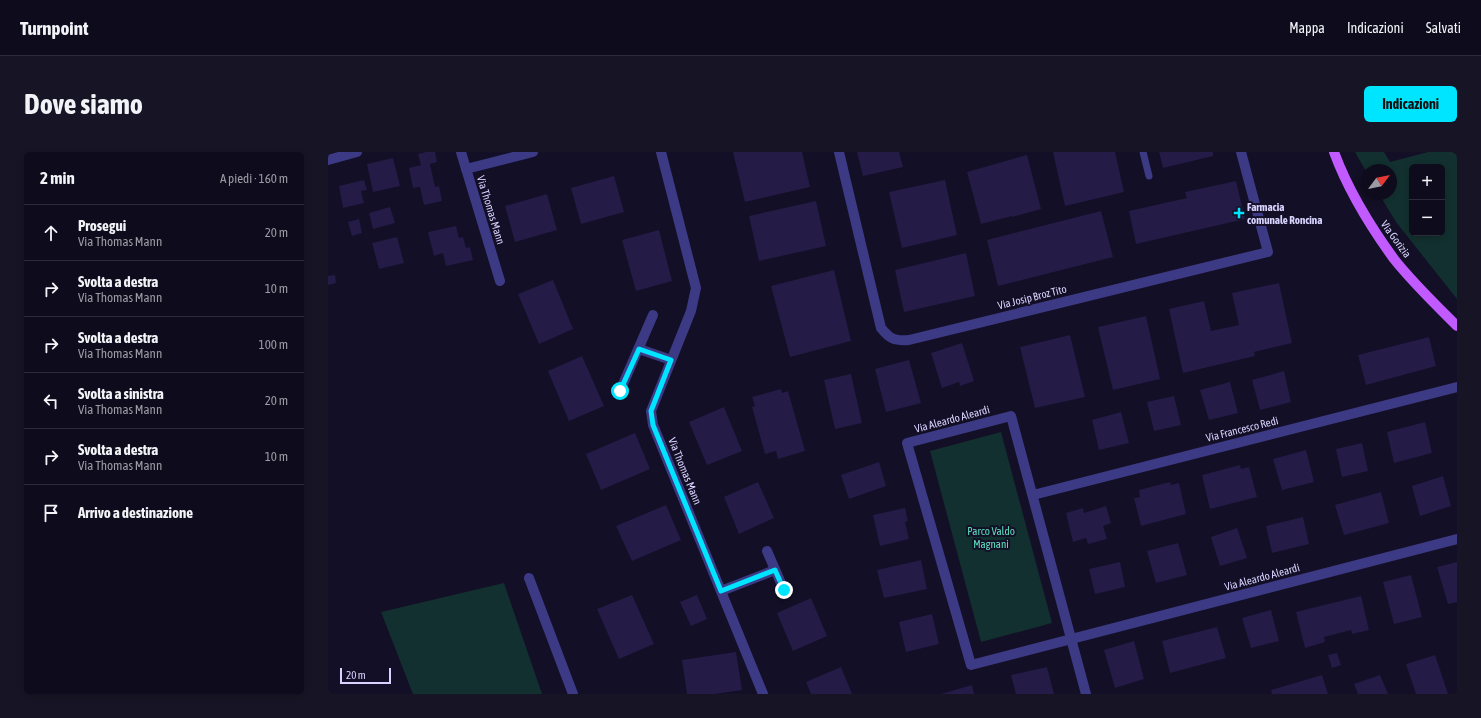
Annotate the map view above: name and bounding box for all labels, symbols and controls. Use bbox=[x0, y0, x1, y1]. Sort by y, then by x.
text: Turnpoint bbox=[20, 17, 88, 39]
text: Mappa bbox=[1289, 20, 1325, 36]
text: Indicazioni bbox=[1347, 20, 1404, 36]
text: Salvati bbox=[1426, 20, 1461, 36]
button: Indicazioni bbox=[1364, 86, 1457, 122]
text: Dove siamo bbox=[24, 88, 143, 120]
north arrow bbox=[1361, 164, 1397, 200]
map controls bbox=[1409, 164, 1445, 236]
button: + bbox=[1409, 164, 1445, 200]
text: 2 min bbox=[40, 168, 75, 188]
text: A piedi · 160 m bbox=[220, 171, 288, 186]
street label: Via Thomas Mann bbox=[475, 174, 507, 246]
button: − bbox=[1409, 200, 1445, 236]
place label: Farmacia comunale Roncina bbox=[1247, 201, 1322, 226]
marker: Farmacia comunale Roncina bbox=[1234, 208, 1244, 218]
text: Prosegui bbox=[78, 217, 126, 234]
street label: Via Gorizia bbox=[1379, 218, 1413, 260]
icon: ahead bbox=[40, 222, 62, 244]
text: 20 m bbox=[265, 225, 288, 240]
text: Via Thomas Mann bbox=[78, 234, 162, 249]
text: Svolta a destra bbox=[78, 273, 158, 290]
icon: right bbox=[40, 278, 62, 300]
text: 10 m bbox=[265, 281, 288, 296]
street label: Via Josip Broz Tito bbox=[996, 283, 1068, 311]
text: Via Thomas Mann bbox=[78, 290, 162, 305]
text: Svolta a destra bbox=[78, 329, 158, 346]
icon: right bbox=[40, 334, 62, 356]
text: 100 m bbox=[259, 337, 288, 352]
text: Via Thomas Mann bbox=[78, 346, 162, 361]
route start bbox=[611, 382, 629, 400]
text: Svolta a sinistra bbox=[78, 385, 164, 402]
icon: left bbox=[40, 390, 62, 412]
text: 20 m bbox=[265, 393, 288, 408]
text: Via Thomas Mann bbox=[78, 402, 162, 417]
street label: Via Aleardo Aleardi bbox=[913, 403, 991, 435]
street label: Via Francesco Redi bbox=[1205, 414, 1279, 444]
street label: Via Thomas Mann bbox=[666, 436, 704, 506]
text: Svolta a destra bbox=[78, 441, 158, 458]
icon: right bbox=[40, 446, 62, 468]
text: 10 m bbox=[265, 449, 288, 464]
text: Via Thomas Mann bbox=[78, 458, 162, 473]
icon: arrive bbox=[40, 502, 62, 524]
text: Arrivo a destinazione bbox=[78, 504, 193, 521]
park label: Parco Valdo Magnani bbox=[967, 525, 1015, 550]
street label: Via Aleardo Aleardi bbox=[1223, 561, 1301, 593]
route end bbox=[775, 581, 793, 599]
scale bar bbox=[340, 666, 391, 685]
text: 20 m bbox=[346, 669, 366, 681]

